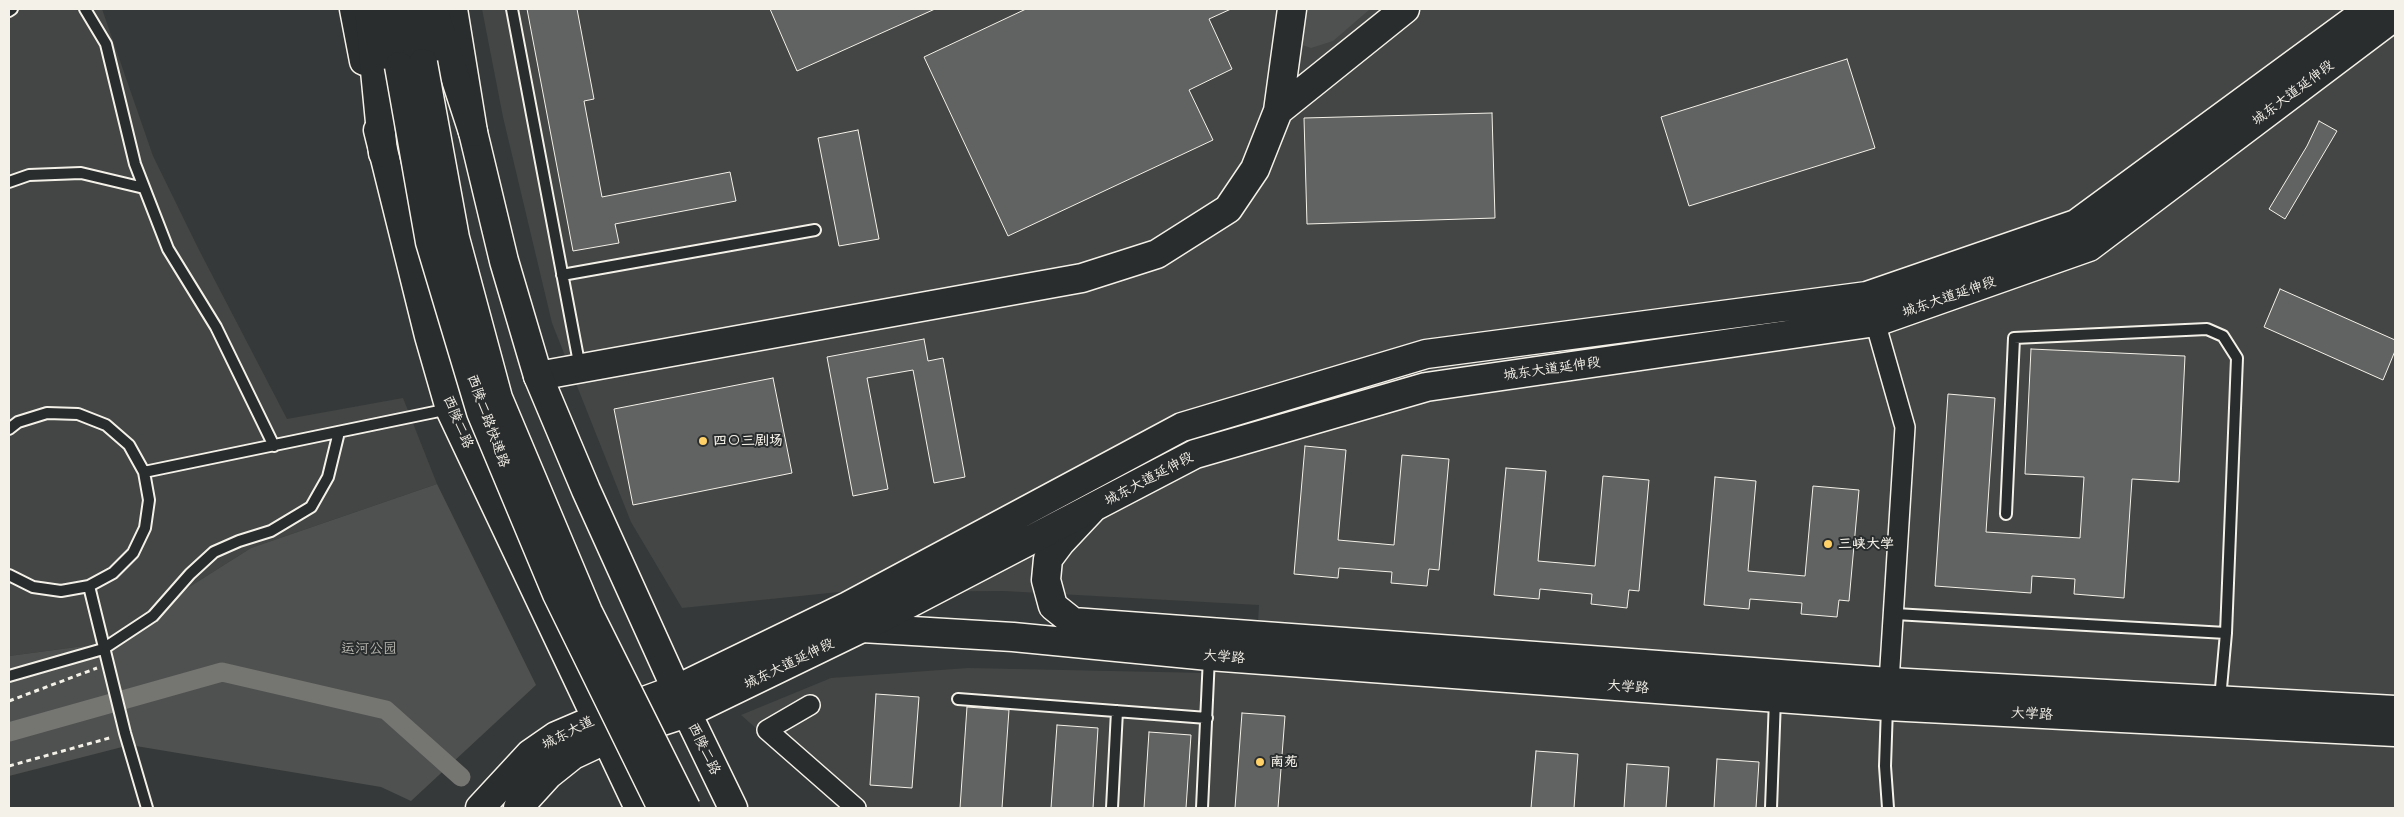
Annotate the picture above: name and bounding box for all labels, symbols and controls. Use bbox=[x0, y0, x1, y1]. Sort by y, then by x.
street label: 城东大道延伸段 bbox=[2249, 57, 2337, 129]
street label: 城东大道延伸段 bbox=[1900, 273, 1998, 321]
street label: 城东大道延伸段 bbox=[1502, 354, 1602, 384]
street label: 西陵二路快速路 bbox=[463, 372, 513, 470]
street label: 西陵二路 bbox=[439, 393, 477, 451]
place label: 四〇三剧场 bbox=[713, 433, 783, 449]
marker: 四〇三剧场 bbox=[697, 435, 709, 447]
street label: 城东大道延伸段 bbox=[1102, 449, 1196, 509]
place label: 三峡大学 bbox=[1838, 536, 1894, 552]
marker: 三峡大学 bbox=[1822, 538, 1834, 550]
street label: 城东大道延伸段 bbox=[741, 635, 837, 693]
park label: 运河公园 bbox=[341, 641, 397, 657]
street label: 大学路 bbox=[1202, 647, 1246, 667]
street label: 大学路 bbox=[1606, 677, 1650, 697]
street label: 大学路 bbox=[2011, 705, 2053, 723]
street label: 城东大道 bbox=[539, 713, 597, 753]
street label: 西陵二路 bbox=[684, 720, 724, 778]
place label: 南苑 bbox=[1270, 754, 1298, 770]
marker: 南苑 bbox=[1254, 756, 1266, 768]

